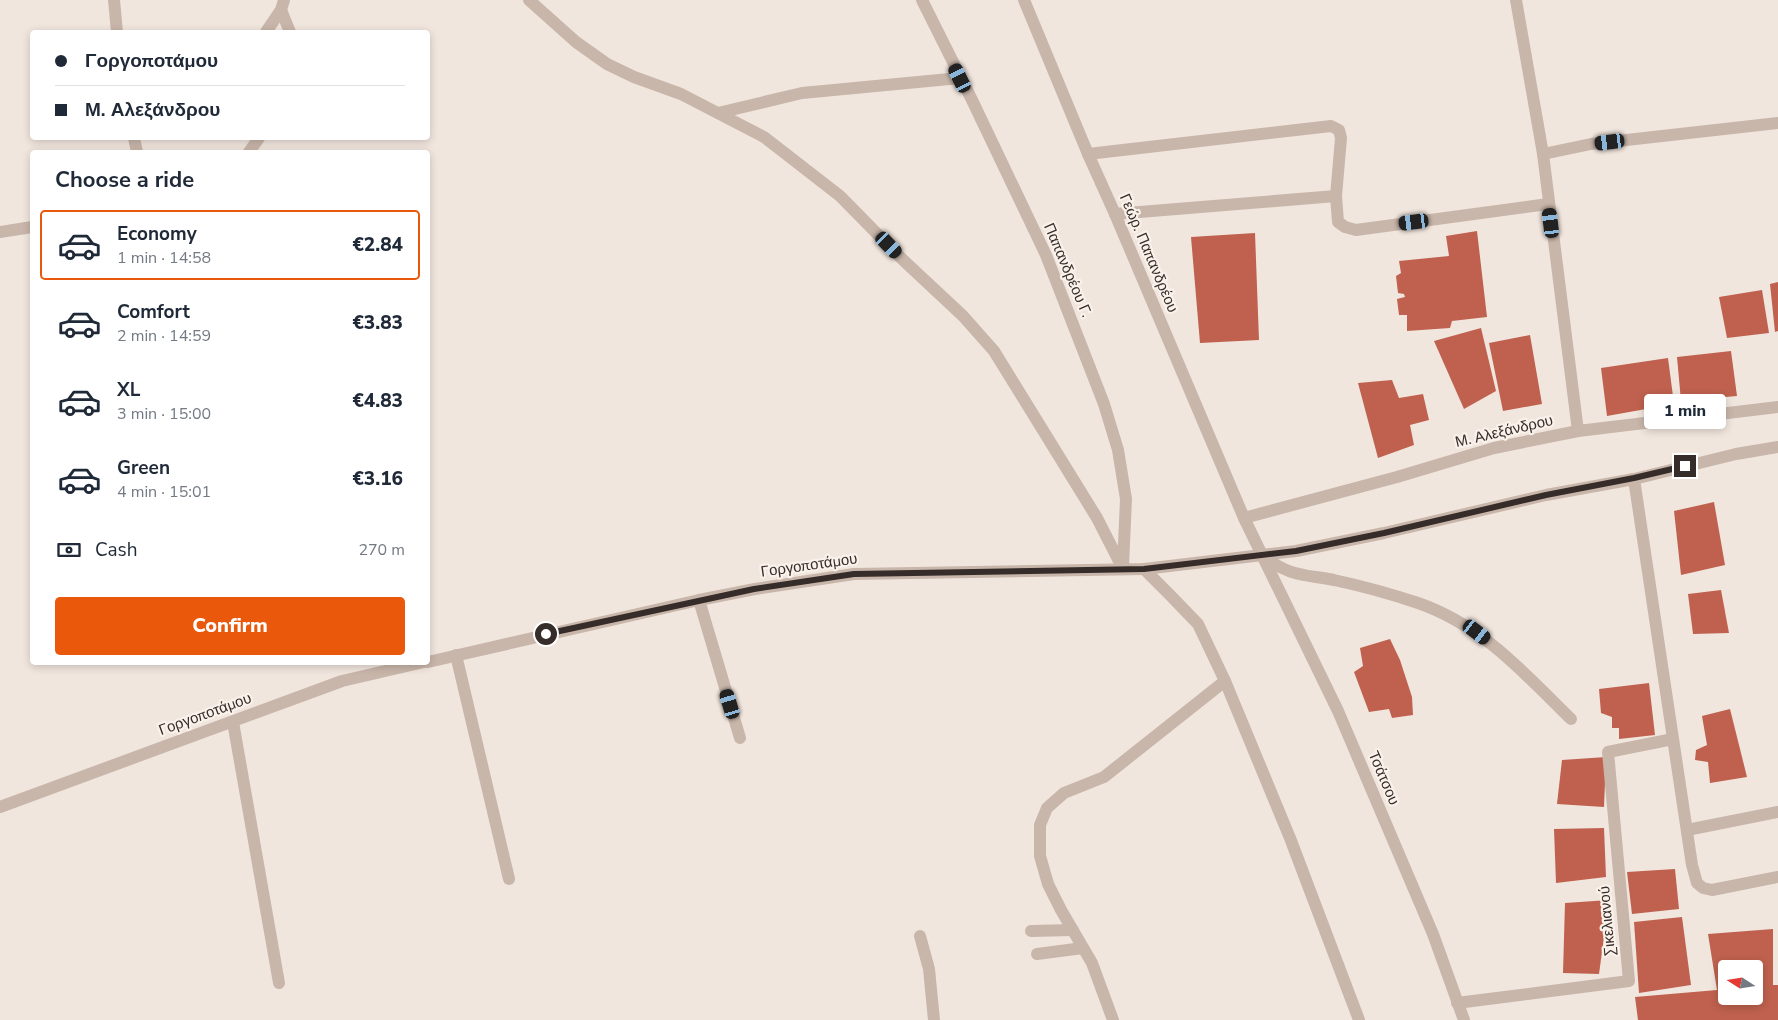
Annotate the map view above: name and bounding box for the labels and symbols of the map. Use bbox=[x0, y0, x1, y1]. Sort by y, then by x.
car bbox=[946, 61, 973, 95]
car bbox=[1594, 133, 1625, 151]
street label: Γεώρ. Παπανδρέου bbox=[1115, 191, 1183, 315]
car bbox=[1541, 207, 1560, 239]
car bbox=[1398, 213, 1429, 231]
street label: Παπανδρέου Γ. bbox=[1039, 220, 1097, 320]
car bbox=[873, 229, 904, 261]
callout: 1 min bbox=[1644, 394, 1726, 428]
street label: Μ. Αλεξάνδρου bbox=[1453, 410, 1555, 452]
route end bbox=[1674, 455, 1696, 477]
street label: Γοργοποτάμου bbox=[759, 548, 859, 582]
car bbox=[1460, 617, 1493, 647]
route start bbox=[535, 623, 557, 645]
car bbox=[718, 687, 741, 721]
street label: Γοργοποτάμου bbox=[156, 688, 254, 740]
street label: Τσάτσου bbox=[1364, 748, 1404, 808]
street label: Σικελιανού bbox=[1594, 885, 1620, 957]
north arrow bbox=[1718, 960, 1762, 1005]

